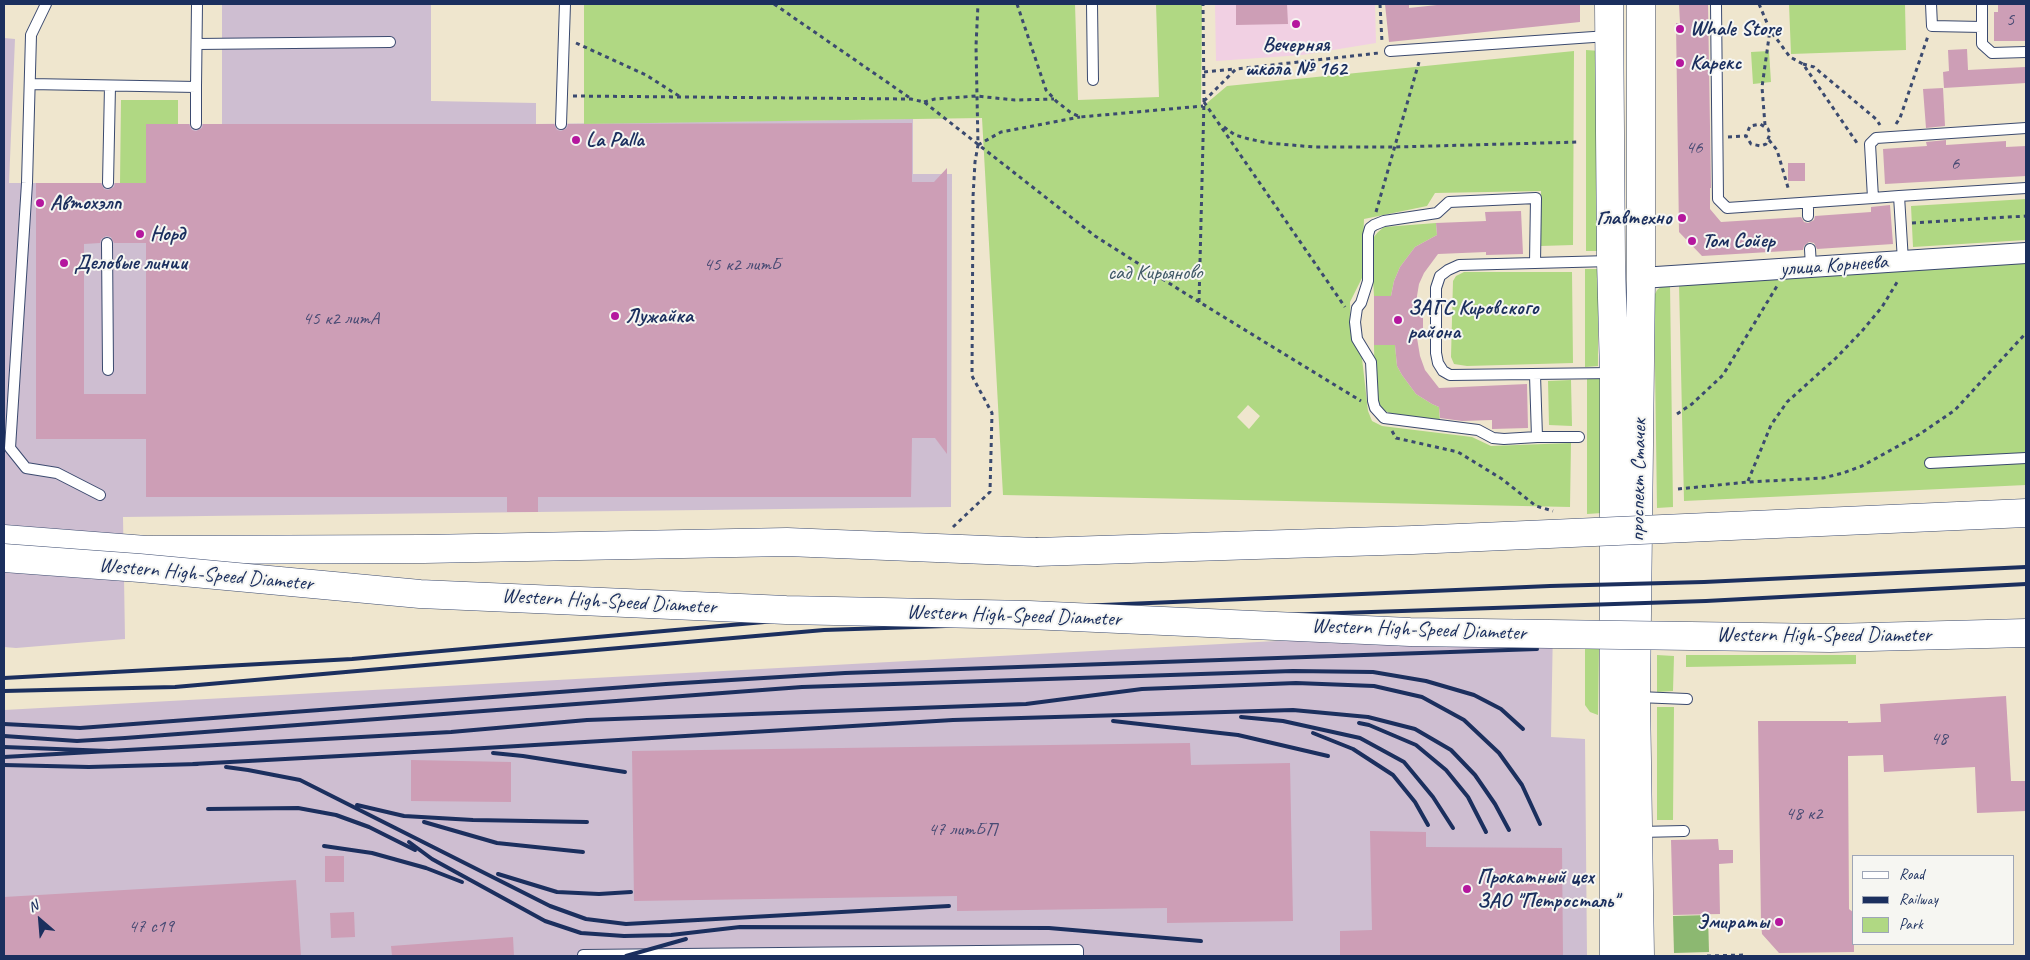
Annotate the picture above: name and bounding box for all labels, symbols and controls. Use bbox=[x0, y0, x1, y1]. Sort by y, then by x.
house number: 5 bbox=[2006, 9, 2014, 31]
place label: Whale Store bbox=[1690, 16, 1781, 42]
marker: Вечерняя школа № 162 bbox=[1290, 18, 1302, 30]
marker: Whale Store bbox=[1674, 23, 1686, 35]
place label: Вечерняя школа № 162 bbox=[1245, 32, 1347, 82]
place label: Карекс bbox=[1690, 50, 1742, 76]
marker: Карекс bbox=[1674, 57, 1686, 69]
place label: La Palla bbox=[586, 127, 644, 153]
marker: La Palla bbox=[570, 134, 582, 146]
house number: 46 bbox=[1685, 137, 1703, 159]
house number: 6 bbox=[1951, 153, 1959, 175]
place label: Автохэлп bbox=[50, 190, 122, 216]
marker: Автохэлп bbox=[34, 197, 46, 209]
place label: Главтехно bbox=[1596, 205, 1672, 231]
marker: Главтехно bbox=[1676, 212, 1688, 224]
place label: Норд bbox=[150, 221, 185, 247]
marker: Норд bbox=[134, 228, 146, 240]
place label: Том Сойер bbox=[1702, 228, 1775, 254]
marker: Том Сойер bbox=[1686, 235, 1698, 247]
place label: Деловые линии bbox=[74, 250, 187, 276]
street label: улица Корнеева bbox=[1779, 250, 1889, 282]
house number: 45 к2 литБ bbox=[704, 254, 780, 276]
marker: Деловые линии bbox=[58, 257, 70, 269]
park label: сад Кирьяново bbox=[1108, 260, 1202, 286]
place label: ЗАГС Кировского района bbox=[1408, 295, 1538, 345]
place label: Лужайка bbox=[625, 303, 693, 329]
house number: 45 к2 литА bbox=[303, 308, 379, 330]
marker: Лужайка bbox=[609, 310, 621, 322]
marker: ЗАГС Кировского района bbox=[1392, 314, 1404, 326]
street label: проспект Стачек bbox=[1625, 418, 1653, 542]
street label: Western High-Speed Diameter bbox=[98, 553, 314, 597]
street label: Western High-Speed Diameter bbox=[501, 584, 717, 620]
street label: Western High-Speed Diameter bbox=[906, 600, 1122, 632]
street label: Western High-Speed Diameter bbox=[1311, 614, 1527, 646]
street label: Western High-Speed Diameter bbox=[1717, 622, 1931, 648]
house number: 48 bbox=[1930, 728, 1948, 750]
house number: 48 к2 bbox=[1785, 803, 1823, 825]
house number: 47 литБП bbox=[928, 819, 996, 841]
legend bbox=[1852, 855, 2015, 945]
place label: Прокатный цех ЗАО "Петросталь" bbox=[1477, 864, 1618, 914]
text: Road bbox=[1899, 865, 1924, 884]
marker: Прокатный цех ЗАО "Петросталь" bbox=[1461, 883, 1473, 895]
text: Railway bbox=[1899, 890, 1938, 909]
north arrow bbox=[15, 895, 65, 945]
text: N bbox=[25, 897, 41, 916]
place label: Эмираты bbox=[1697, 909, 1769, 935]
text: Park bbox=[1899, 915, 1923, 934]
house number: 47 с19 bbox=[128, 916, 174, 938]
marker: Эмираты bbox=[1773, 916, 1785, 928]

